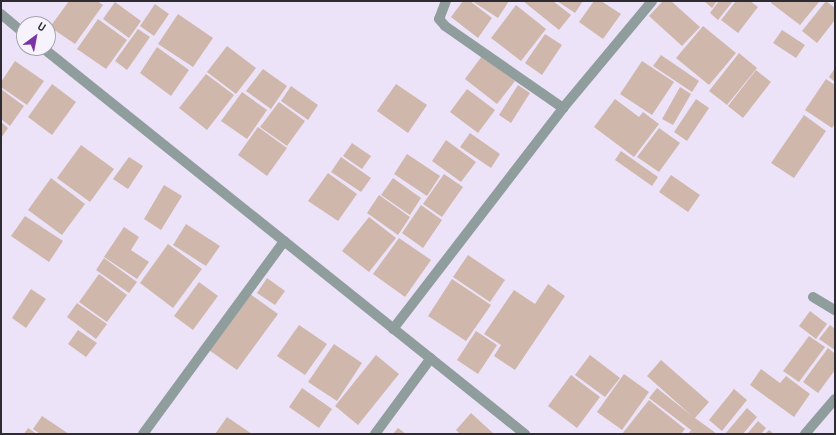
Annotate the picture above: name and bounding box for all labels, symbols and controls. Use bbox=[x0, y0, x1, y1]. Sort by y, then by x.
north arrow bbox=[16, 16, 56, 56]
text: U bbox=[35, 19, 48, 34]

